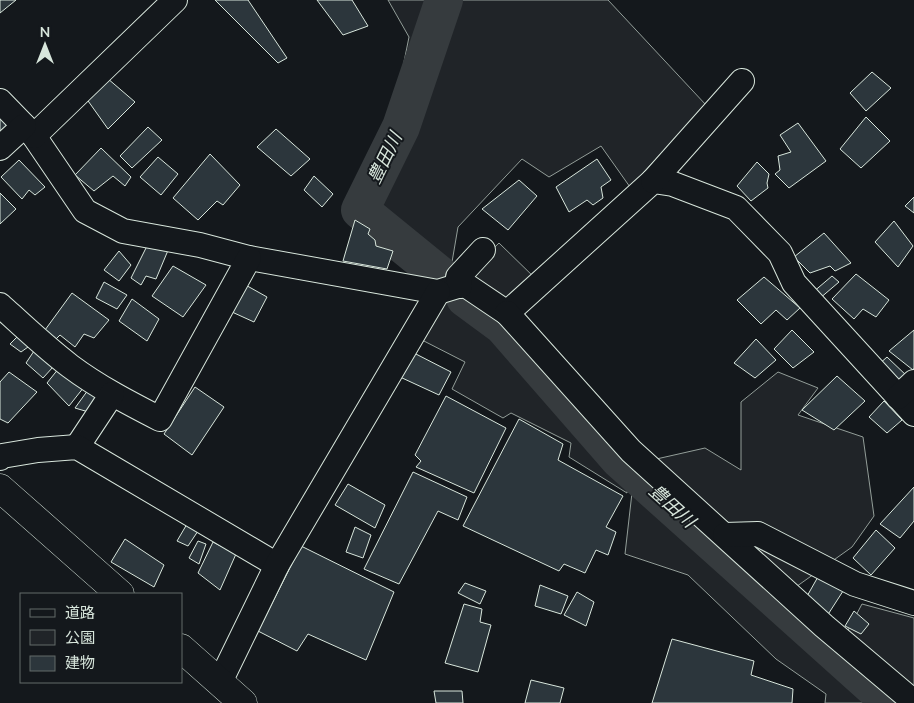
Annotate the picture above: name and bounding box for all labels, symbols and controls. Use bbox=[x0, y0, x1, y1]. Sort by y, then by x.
north arrow bbox=[20, 20, 70, 70]
text: N bbox=[40, 23, 50, 42]
water label: 豊田川 bbox=[362, 127, 408, 188]
water label: 豊田川 bbox=[644, 479, 702, 534]
legend bbox=[20, 593, 182, 683]
text: 道路 bbox=[65, 603, 95, 623]
text: 公園 bbox=[65, 628, 95, 648]
text: 建物 bbox=[65, 653, 95, 673]

